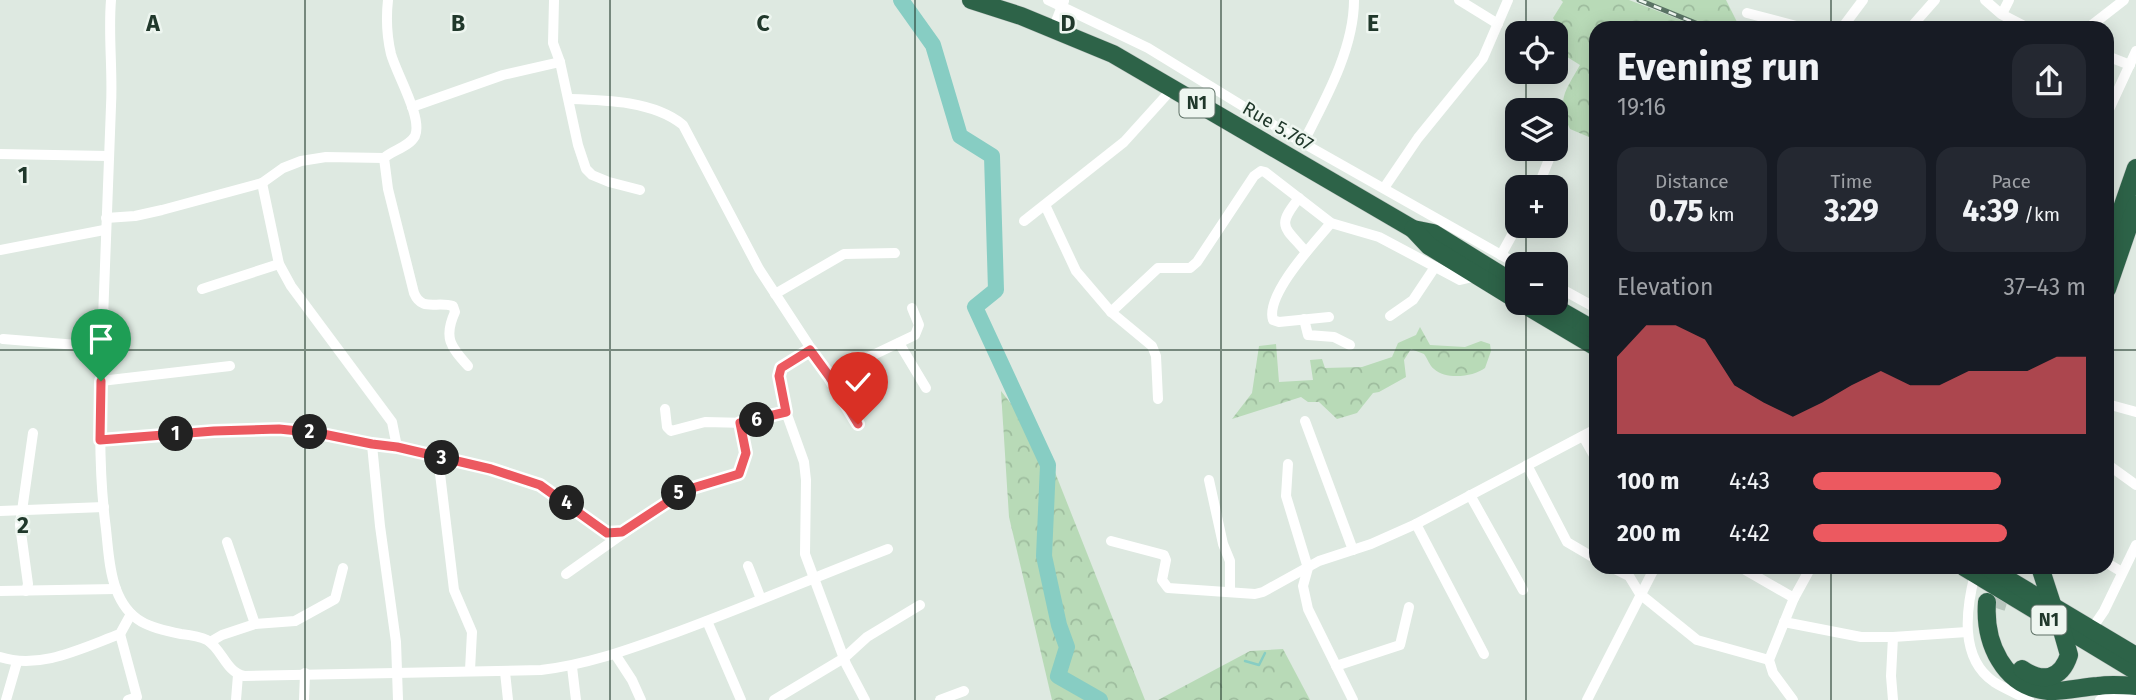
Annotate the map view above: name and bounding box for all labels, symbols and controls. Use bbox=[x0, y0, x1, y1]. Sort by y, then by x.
text: A bbox=[145, 9, 160, 37]
text: B bbox=[451, 9, 465, 37]
text: C bbox=[756, 9, 770, 37]
text: D bbox=[1061, 9, 1076, 37]
text: E bbox=[1367, 9, 1379, 37]
map controls bbox=[1505, 21, 1568, 315]
button: locate bbox=[1505, 21, 1568, 84]
text: Evening run bbox=[1617, 44, 1820, 90]
button: share bbox=[2012, 44, 2086, 118]
road number: N1 bbox=[1180, 88, 1214, 118]
text: 19:16 bbox=[1617, 93, 1666, 121]
street label: Rue 5.767 bbox=[1238, 97, 1318, 155]
button: layers bbox=[1505, 98, 1568, 161]
text: 1 bbox=[18, 161, 28, 189]
text: Distance bbox=[1655, 170, 1729, 193]
text: Time bbox=[1831, 170, 1872, 193]
text: Pace bbox=[1991, 170, 2031, 193]
button: + bbox=[1505, 175, 1568, 238]
text: 0.75 bbox=[1649, 193, 1704, 229]
text: 3:29 bbox=[1824, 193, 1879, 229]
text: 4:39 bbox=[1962, 193, 2019, 229]
text: km bbox=[1704, 203, 1735, 226]
text: /km bbox=[2019, 203, 2060, 226]
button: − bbox=[1505, 252, 1568, 315]
text: Elevation bbox=[1617, 273, 1713, 301]
text: 37–43 m bbox=[2004, 273, 2086, 301]
pin bbox=[71, 309, 131, 381]
icon: arrive bbox=[82, 320, 120, 358]
pin bbox=[828, 352, 888, 424]
icon: check bbox=[839, 363, 877, 401]
pin: 6 bbox=[740, 402, 774, 438]
text: 6 bbox=[751, 408, 762, 431]
pin: 2 bbox=[292, 414, 328, 450]
pin: 1 bbox=[158, 416, 194, 452]
text: 2 bbox=[305, 420, 314, 443]
text: 1 bbox=[171, 422, 180, 445]
pin: 3 bbox=[424, 440, 460, 476]
text: 3 bbox=[437, 446, 446, 469]
text: 100 m bbox=[1617, 467, 1679, 495]
text: 4:43 bbox=[1729, 467, 1770, 495]
pin: 5 bbox=[662, 476, 696, 510]
text: 5 bbox=[673, 481, 684, 504]
pin: 4 bbox=[550, 486, 584, 520]
text: 4 bbox=[561, 491, 572, 514]
text: 2 bbox=[17, 511, 29, 539]
text: 200 m bbox=[1617, 519, 1681, 547]
text: 4:42 bbox=[1729, 519, 1770, 547]
road number: N1 bbox=[2032, 606, 2066, 634]

